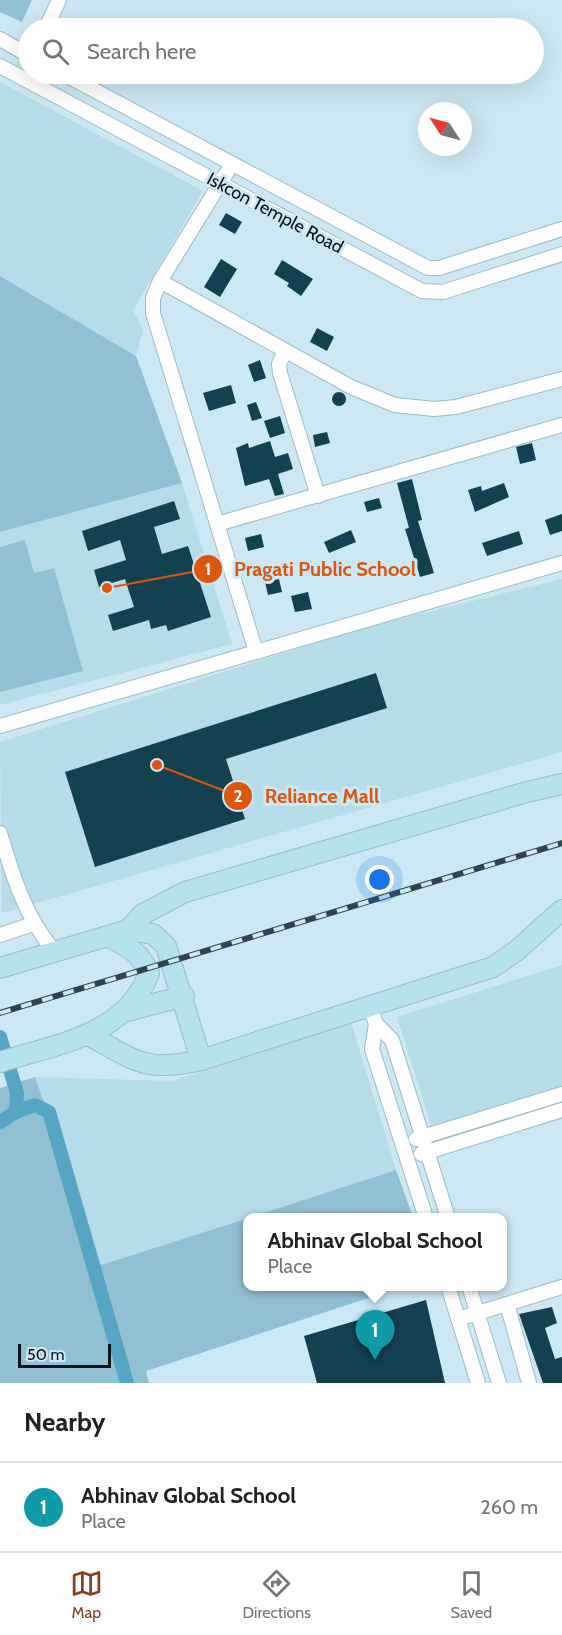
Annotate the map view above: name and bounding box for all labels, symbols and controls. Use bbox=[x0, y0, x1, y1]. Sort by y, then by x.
search box bbox=[18, 18, 544, 84]
icon: search bbox=[39, 35, 72, 68]
text: Search here bbox=[87, 38, 196, 65]
north arrow bbox=[418, 102, 472, 156]
street label: Iskcon Temple Road bbox=[203, 168, 347, 258]
callout: Pragati Public School bbox=[193, 550, 428, 588]
text: Pragati Public School bbox=[234, 557, 416, 581]
text: 1 bbox=[205, 558, 211, 580]
callout: Reliance Mall bbox=[223, 777, 391, 815]
text: Reliance Mall bbox=[265, 784, 379, 808]
text: 2 bbox=[233, 785, 243, 807]
your location bbox=[365, 865, 394, 894]
popup bbox=[243, 1213, 507, 1291]
text: Abhinav Global School bbox=[268, 1227, 482, 1254]
text: Place bbox=[268, 1254, 312, 1278]
pin: 1 bbox=[356, 1310, 394, 1360]
scale bar bbox=[18, 1341, 111, 1368]
text: 50 m bbox=[27, 1345, 64, 1364]
text: Nearby bbox=[24, 1406, 105, 1438]
text: Abhinav Global School bbox=[81, 1482, 296, 1509]
text: 1 bbox=[40, 1495, 47, 1519]
text: 260 m bbox=[480, 1495, 538, 1519]
text: Place bbox=[81, 1509, 126, 1533]
tab: Map bbox=[70, 1567, 103, 1622]
tab: Directions bbox=[243, 1567, 311, 1622]
tab: Saved bbox=[451, 1567, 492, 1622]

